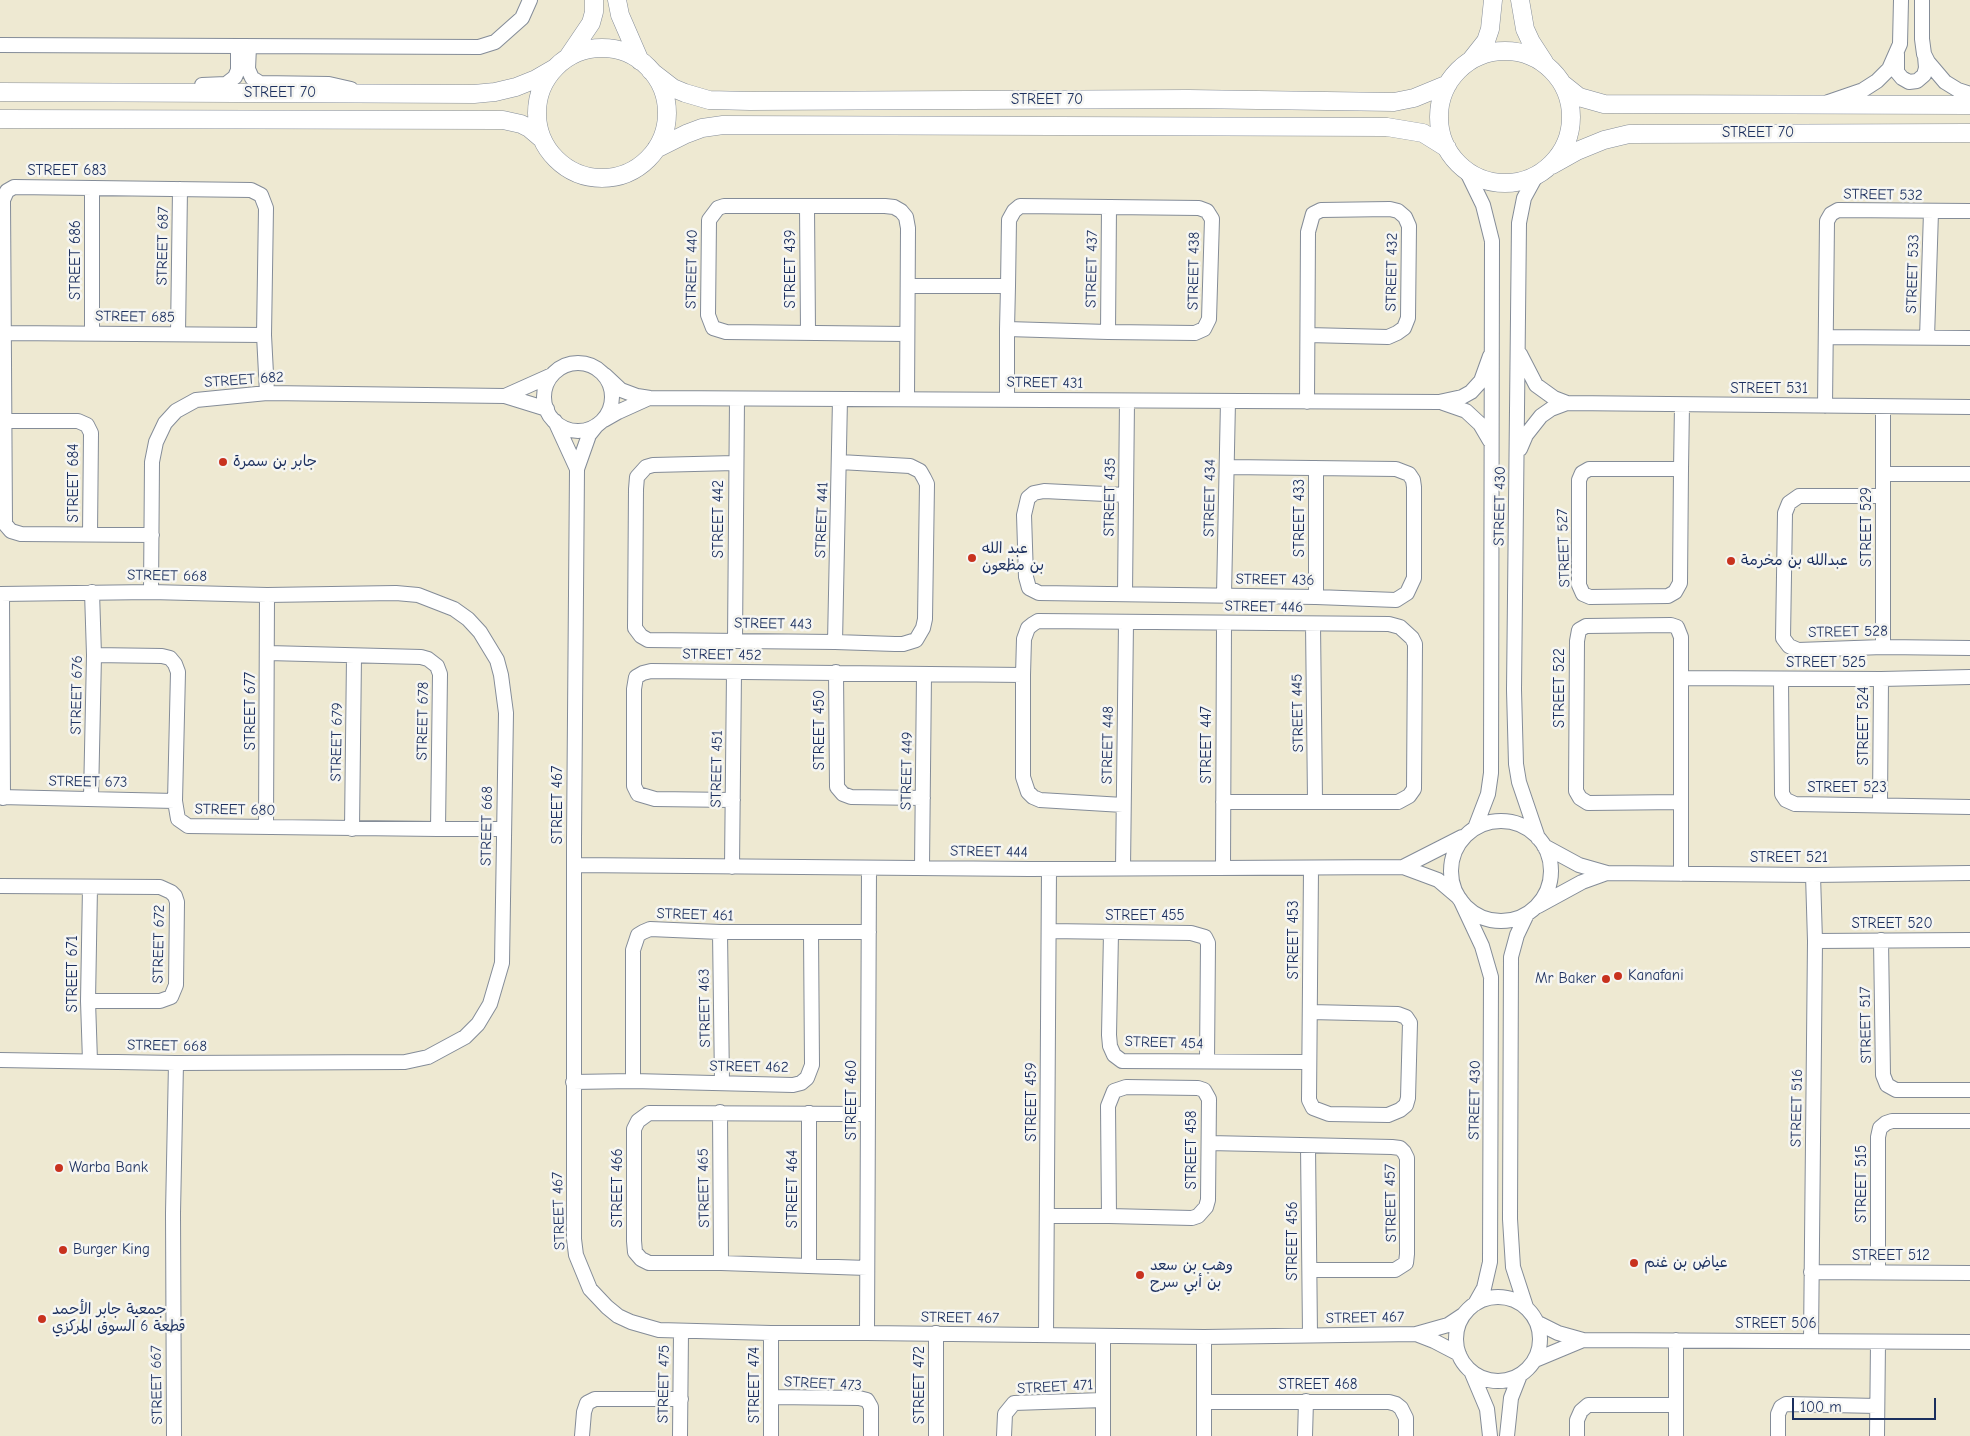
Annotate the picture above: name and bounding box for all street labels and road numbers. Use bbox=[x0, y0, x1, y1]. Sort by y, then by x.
street label: STREET 70 bbox=[244, 84, 316, 102]
street label: STREET 70 bbox=[1011, 91, 1083, 109]
street label: STREET 70 bbox=[1722, 124, 1794, 142]
street label: STREET 683 bbox=[27, 162, 107, 180]
street label: STREET 532 bbox=[1843, 185, 1923, 205]
street label: STREET 687 bbox=[153, 206, 173, 286]
street label: STREET 686 bbox=[67, 220, 85, 300]
street label: STREET 440 bbox=[682, 229, 702, 309]
street label: STREET 439 bbox=[782, 230, 800, 308]
street label: STREET 437 bbox=[1082, 230, 1102, 308]
street label: STREET 438 bbox=[1184, 232, 1204, 310]
street label: STREET 432 bbox=[1382, 233, 1402, 311]
street label: STREET 533 bbox=[1903, 234, 1923, 314]
street label: STREET 685 bbox=[95, 307, 175, 327]
street label: STREET 682 bbox=[204, 368, 284, 392]
street label: STREET 431 bbox=[1006, 373, 1084, 393]
street label: STREET 531 bbox=[1730, 380, 1808, 398]
street label: STREET 684 bbox=[65, 443, 83, 523]
street label: STREET 435 bbox=[1100, 457, 1120, 537]
street label: STREET 434 bbox=[1200, 459, 1220, 537]
street label: STREET 430 bbox=[1490, 466, 1510, 546]
street label: STREET 433 bbox=[1291, 479, 1309, 557]
street label: STREET 442 bbox=[710, 480, 728, 558]
street label: STREET 441 bbox=[812, 481, 832, 559]
street label: STREET 529 bbox=[1858, 487, 1876, 567]
street label: STREET 527 bbox=[1554, 508, 1574, 588]
street label: STREET 668 bbox=[127, 566, 207, 586]
street label: STREET 436 bbox=[1235, 570, 1315, 590]
street label: STREET 446 bbox=[1225, 597, 1303, 617]
street label: STREET 443 bbox=[734, 614, 812, 634]
street label: STREET 528 bbox=[1808, 622, 1888, 642]
street label: STREET 452 bbox=[682, 645, 762, 665]
street label: STREET 522 bbox=[1551, 648, 1569, 728]
street label: STREET 525 bbox=[1786, 654, 1866, 672]
street label: STREET 676 bbox=[67, 655, 87, 735]
street label: STREET 677 bbox=[242, 672, 260, 750]
street label: STREET 445 bbox=[1288, 674, 1308, 752]
street label: STREET 678 bbox=[413, 681, 433, 761]
street label: STREET 524 bbox=[1855, 686, 1873, 766]
street label: STREET 450 bbox=[811, 690, 829, 770]
street label: STREET 679 bbox=[327, 702, 347, 782]
street label: STREET 448 bbox=[1098, 706, 1118, 784]
street label: STREET 447 bbox=[1198, 706, 1216, 784]
street label: STREET 451 bbox=[707, 730, 727, 808]
street label: STREET 449 bbox=[897, 732, 917, 810]
street label: STREET 467 bbox=[549, 766, 567, 844]
street label: STREET 673 bbox=[48, 772, 128, 792]
street label: STREET 523 bbox=[1807, 779, 1887, 797]
street label: STREET 668 bbox=[477, 786, 497, 866]
street label: STREET 680 bbox=[194, 800, 276, 820]
street label: STREET 444 bbox=[950, 842, 1028, 862]
street label: STREET 521 bbox=[1750, 849, 1828, 867]
street label: STREET 453 bbox=[1285, 901, 1303, 979]
street label: STREET 672 bbox=[149, 904, 169, 984]
street label: STREET 461 bbox=[656, 905, 734, 925]
street label: STREET 455 bbox=[1105, 907, 1185, 925]
street label: STREET 520 bbox=[1851, 915, 1933, 933]
street label: STREET 671 bbox=[64, 935, 82, 1013]
street label: STREET 463 bbox=[695, 968, 715, 1048]
street label: STREET 517 bbox=[1856, 986, 1876, 1064]
street label: STREET 454 bbox=[1124, 1033, 1204, 1053]
street label: STREET 668 bbox=[127, 1036, 207, 1056]
street label: STREET 462 bbox=[709, 1057, 789, 1077]
street label: STREET 460 bbox=[843, 1060, 861, 1140]
street label: STREET 430 bbox=[1465, 1060, 1485, 1140]
street label: STREET 459 bbox=[1023, 1062, 1041, 1142]
street label: STREET 516 bbox=[1787, 1069, 1807, 1147]
street label: STREET 458 bbox=[1183, 1110, 1201, 1190]
street label: STREET 515 bbox=[1853, 1145, 1871, 1223]
street label: STREET 466 bbox=[609, 1148, 627, 1228]
street label: STREET 465 bbox=[694, 1148, 714, 1228]
street label: STREET 464 bbox=[784, 1150, 802, 1228]
street label: STREET 457 bbox=[1381, 1164, 1401, 1242]
street label: STREET 467 bbox=[549, 1171, 569, 1251]
street label: STREET 456 bbox=[1284, 1201, 1302, 1281]
street label: STREET 512 bbox=[1852, 1247, 1930, 1265]
street label: STREET 467 bbox=[921, 1308, 999, 1328]
street label: STREET 467 bbox=[1326, 1308, 1404, 1328]
street label: STREET 506 bbox=[1735, 1315, 1817, 1333]
street label: STREET 667 bbox=[147, 1345, 167, 1425]
street label: STREET 475 bbox=[654, 1345, 674, 1423]
street label: STREET 472 bbox=[911, 1346, 929, 1424]
street label: STREET 474 bbox=[746, 1347, 764, 1423]
street label: STREET 473 bbox=[784, 1373, 862, 1395]
street label: STREET 471 bbox=[1016, 1376, 1094, 1398]
street label: STREET 468 bbox=[1278, 1376, 1358, 1394]

